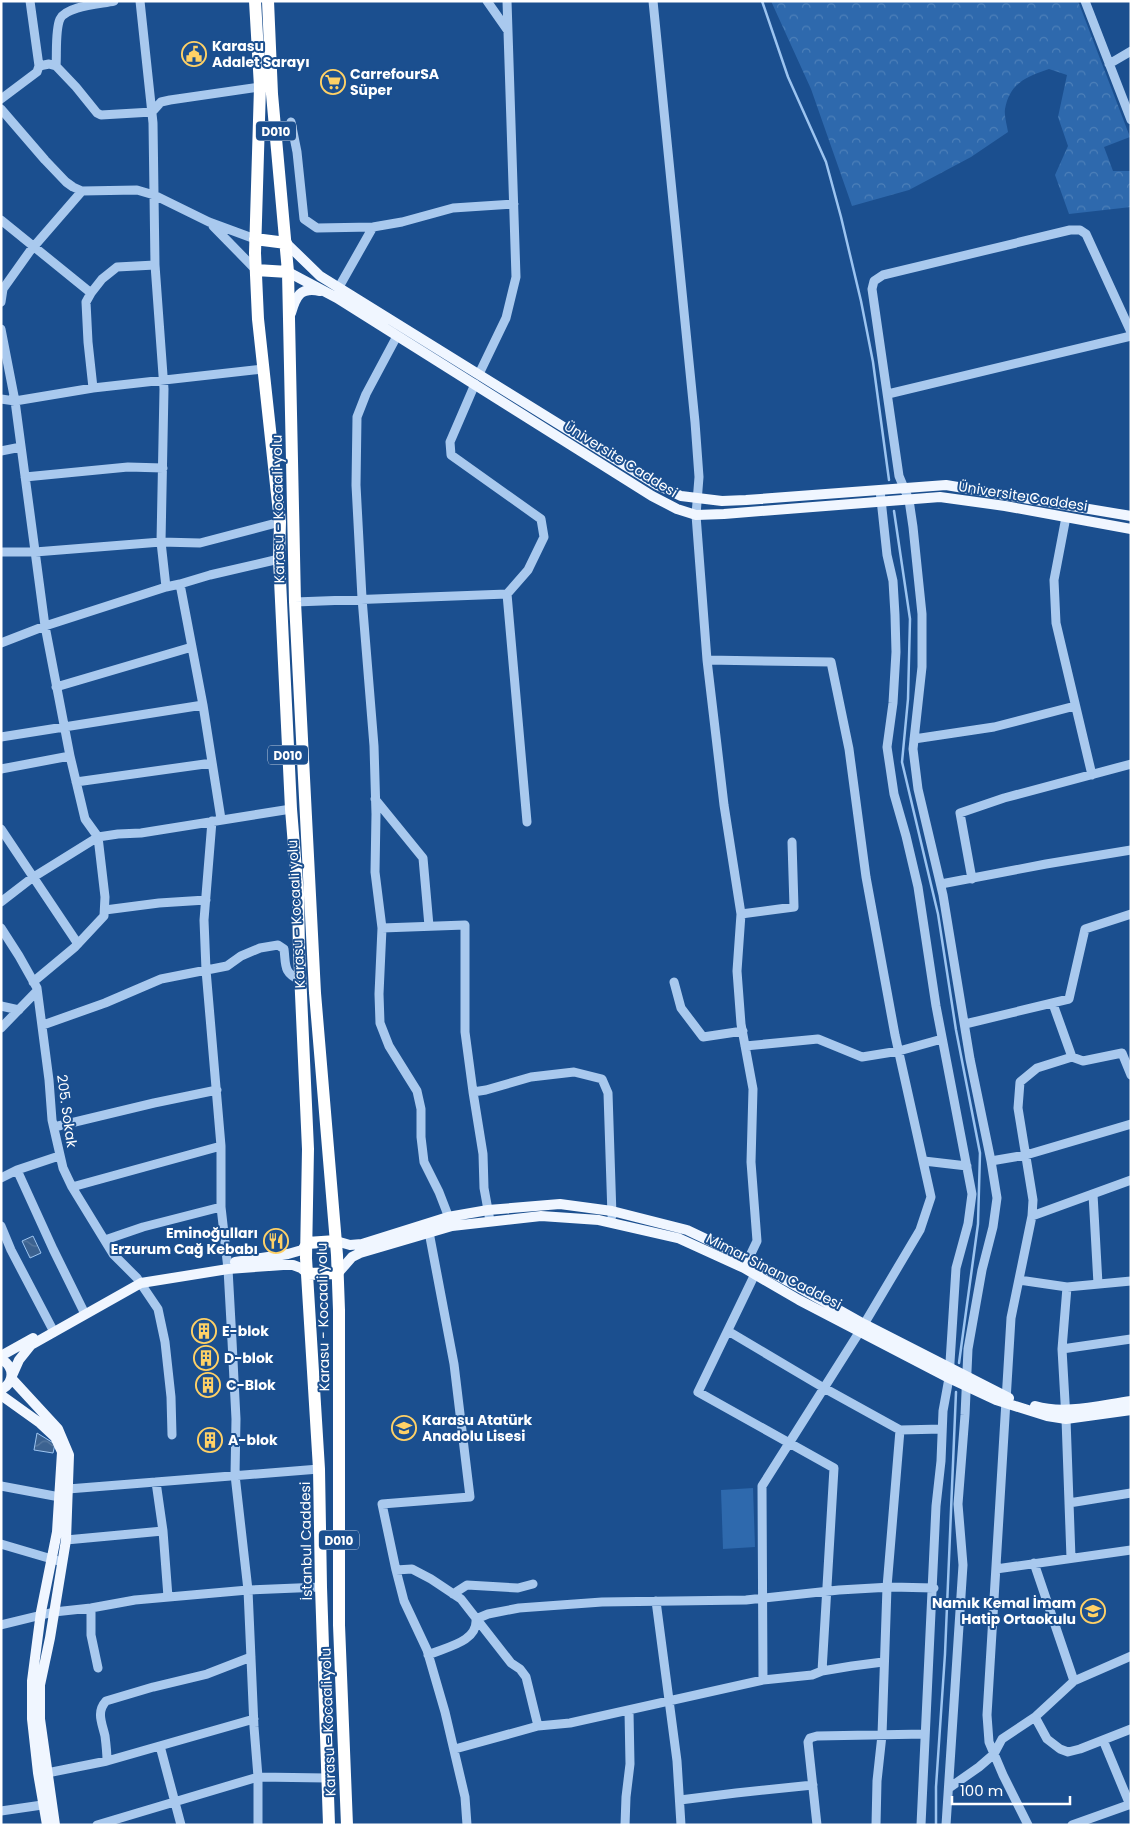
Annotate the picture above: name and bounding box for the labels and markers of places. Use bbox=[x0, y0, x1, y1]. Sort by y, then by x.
place label: Karasu Adalet Sarayı bbox=[212, 36, 310, 72]
public building icon: Karasu Adalet Sarayı bbox=[181, 41, 207, 67]
place label: CarrefourSA Süper bbox=[350, 64, 440, 100]
supermarket icon: CarrefourSA Süper bbox=[320, 69, 346, 95]
place label: Eminoğulları Erzurum Cağ Kebabı bbox=[111, 1223, 258, 1259]
restaurant icon: Eminoğulları Erzurum Cağ Kebabı bbox=[263, 1228, 289, 1254]
building icon: E-blok bbox=[191, 1318, 217, 1344]
place label: E-blok bbox=[222, 1321, 269, 1341]
building icon: D-blok bbox=[193, 1345, 219, 1371]
place label: D-blok bbox=[224, 1348, 274, 1368]
building icon: C-Blok bbox=[195, 1372, 221, 1398]
place label: C-Blok bbox=[226, 1375, 276, 1395]
place label: Karasu Atatürk Anadolu Lisesi bbox=[422, 1410, 533, 1446]
school or university icon: Karasu Atatürk Anadolu Lisesi bbox=[391, 1415, 417, 1441]
building icon: A-blok bbox=[197, 1427, 223, 1453]
place label: A-blok bbox=[228, 1430, 278, 1450]
place label: Namık Kemal İmam Hatip Ortaokulu bbox=[932, 1593, 1076, 1629]
school or university icon: Namık Kemal İmam Hatip Ortaokulu bbox=[1080, 1598, 1106, 1624]

